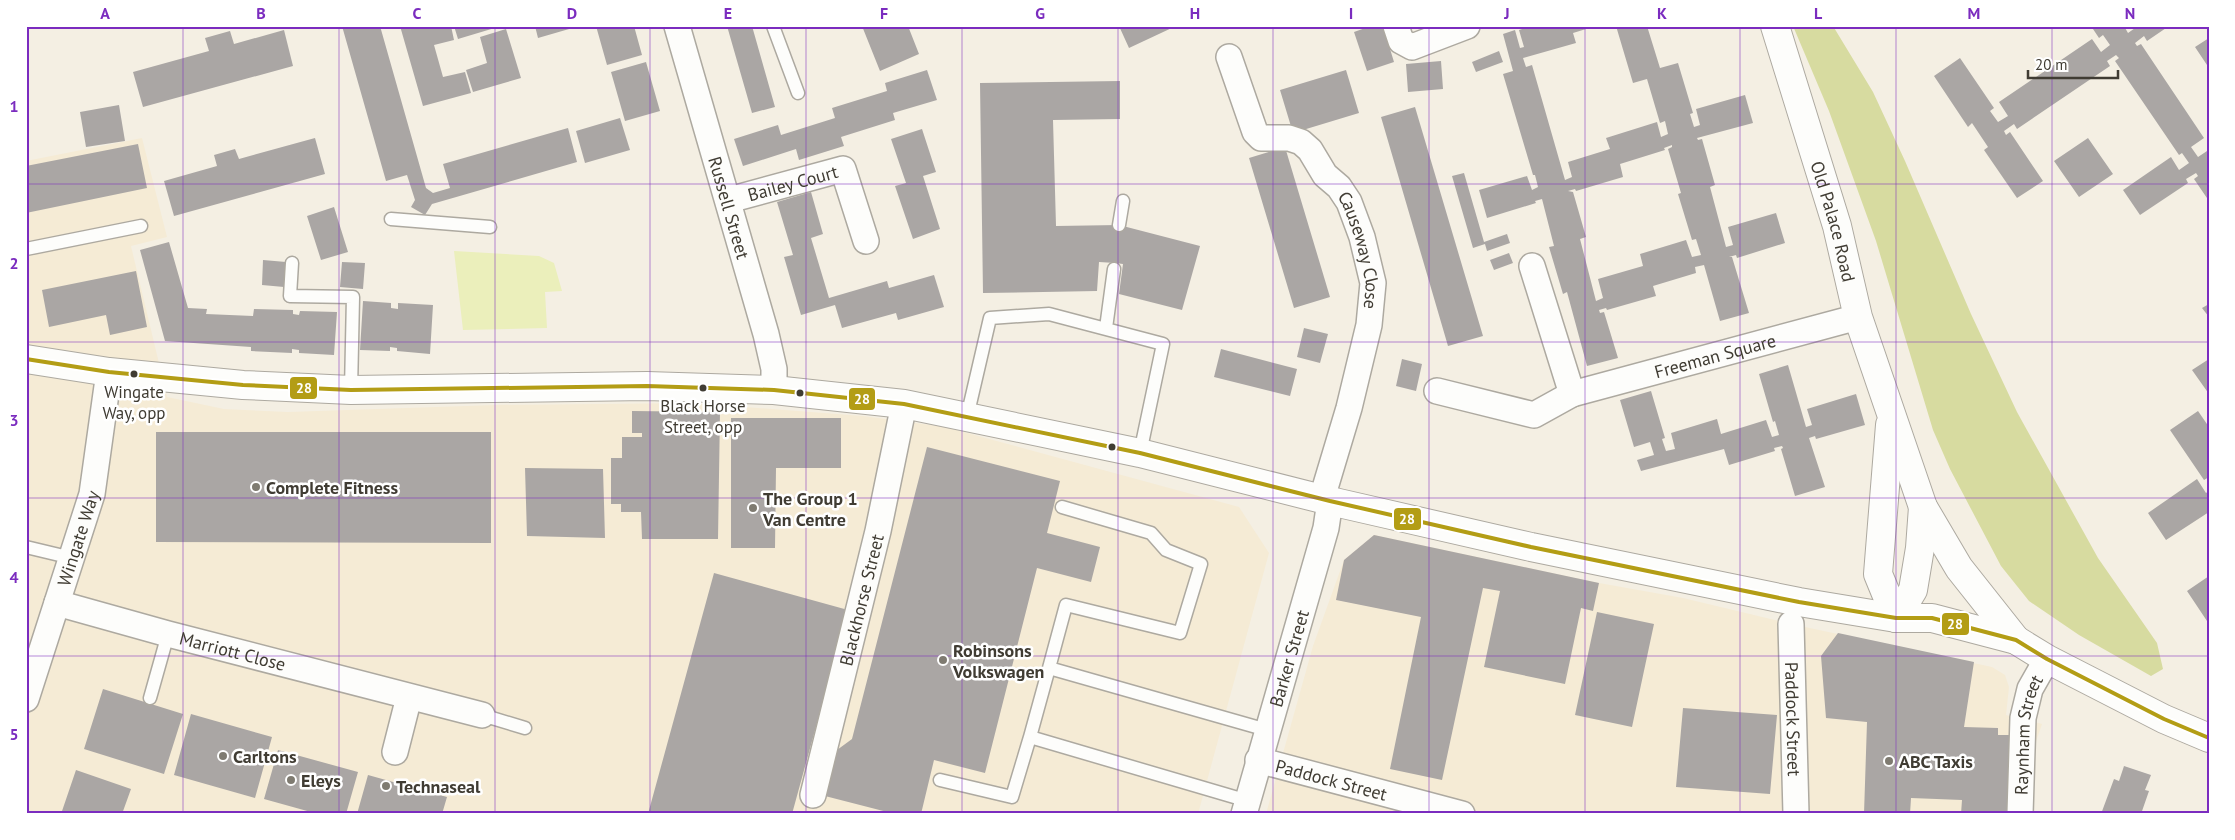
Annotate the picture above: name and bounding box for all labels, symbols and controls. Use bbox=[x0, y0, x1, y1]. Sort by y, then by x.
text: A bbox=[100, 3, 110, 23]
text: B bbox=[256, 3, 266, 23]
text: C bbox=[413, 3, 422, 23]
text: D bbox=[567, 3, 577, 23]
text: E bbox=[724, 3, 732, 23]
text: F bbox=[880, 3, 888, 23]
text: G bbox=[1035, 3, 1045, 23]
text: H bbox=[1190, 3, 1200, 23]
text: I bbox=[1349, 3, 1353, 23]
text: J bbox=[1503, 3, 1510, 23]
text: K bbox=[1657, 3, 1667, 23]
text: L bbox=[1814, 3, 1823, 23]
text: M bbox=[1968, 3, 1980, 23]
text: N bbox=[2125, 3, 2135, 23]
scale bar bbox=[2028, 48, 2118, 80]
text: 20 m bbox=[2035, 55, 2068, 74]
text: 1 bbox=[9, 96, 19, 116]
street label: Russell Street bbox=[704, 154, 755, 262]
street label: Old Palace Road bbox=[1806, 158, 1861, 284]
street label: Bailey Court bbox=[745, 159, 840, 206]
street label: Causeway Close bbox=[1333, 186, 1384, 310]
text: 2 bbox=[9, 253, 19, 273]
street label: Freeman Square bbox=[1652, 328, 1778, 383]
marker: Wingate Way, opp bbox=[129, 369, 139, 379]
line badge: 28 bbox=[289, 376, 318, 400]
text: 28 bbox=[296, 379, 312, 397]
place label: Wingate Way, opp bbox=[102, 381, 166, 424]
marker: Black Horse Street, opp bbox=[698, 383, 708, 393]
line badge: 28 bbox=[848, 387, 876, 411]
unlabelled marker bbox=[795, 388, 805, 398]
text: 28 bbox=[854, 390, 870, 408]
place label: Black Horse Street, opp bbox=[660, 395, 746, 438]
text: 3 bbox=[9, 410, 19, 430]
unlabelled marker bbox=[1107, 442, 1117, 452]
place label: Complete Fitness bbox=[266, 476, 398, 499]
marker: Complete Fitness bbox=[250, 481, 262, 493]
street label: Wingate Way bbox=[52, 487, 104, 589]
place label: The Group 1 Van Centre bbox=[762, 487, 858, 531]
marker: The Group 1 Van Centre bbox=[747, 502, 759, 514]
line badge: 28 bbox=[1393, 507, 1422, 531]
text: 28 bbox=[1399, 510, 1415, 528]
street label: Blackhorse Street bbox=[834, 532, 888, 668]
text: 4 bbox=[9, 567, 19, 587]
street label: Barker Street bbox=[1264, 607, 1313, 710]
line badge: 28 bbox=[1941, 612, 1970, 636]
text: 28 bbox=[1947, 615, 1963, 633]
street label: Marriott Close bbox=[177, 626, 288, 675]
place label: Robinsons Volkswagen bbox=[952, 639, 1044, 683]
marker: Robinsons Volkswagen bbox=[937, 654, 949, 666]
street label: Paddock Street bbox=[1780, 661, 1807, 776]
street label: Raynham Street bbox=[2009, 670, 2047, 795]
text: 5 bbox=[9, 724, 19, 744]
place label: Carltons bbox=[233, 745, 297, 768]
marker: Carltons bbox=[217, 750, 229, 762]
place label: ABC Taxis bbox=[1899, 750, 1973, 773]
street label: Paddock Street bbox=[1273, 754, 1390, 805]
marker: ABC Taxis bbox=[1883, 755, 1895, 767]
place label: Eleys bbox=[301, 769, 341, 792]
marker: Eleys bbox=[285, 774, 297, 786]
place label: Technaseal bbox=[396, 775, 481, 798]
marker: Technaseal bbox=[380, 780, 392, 792]

